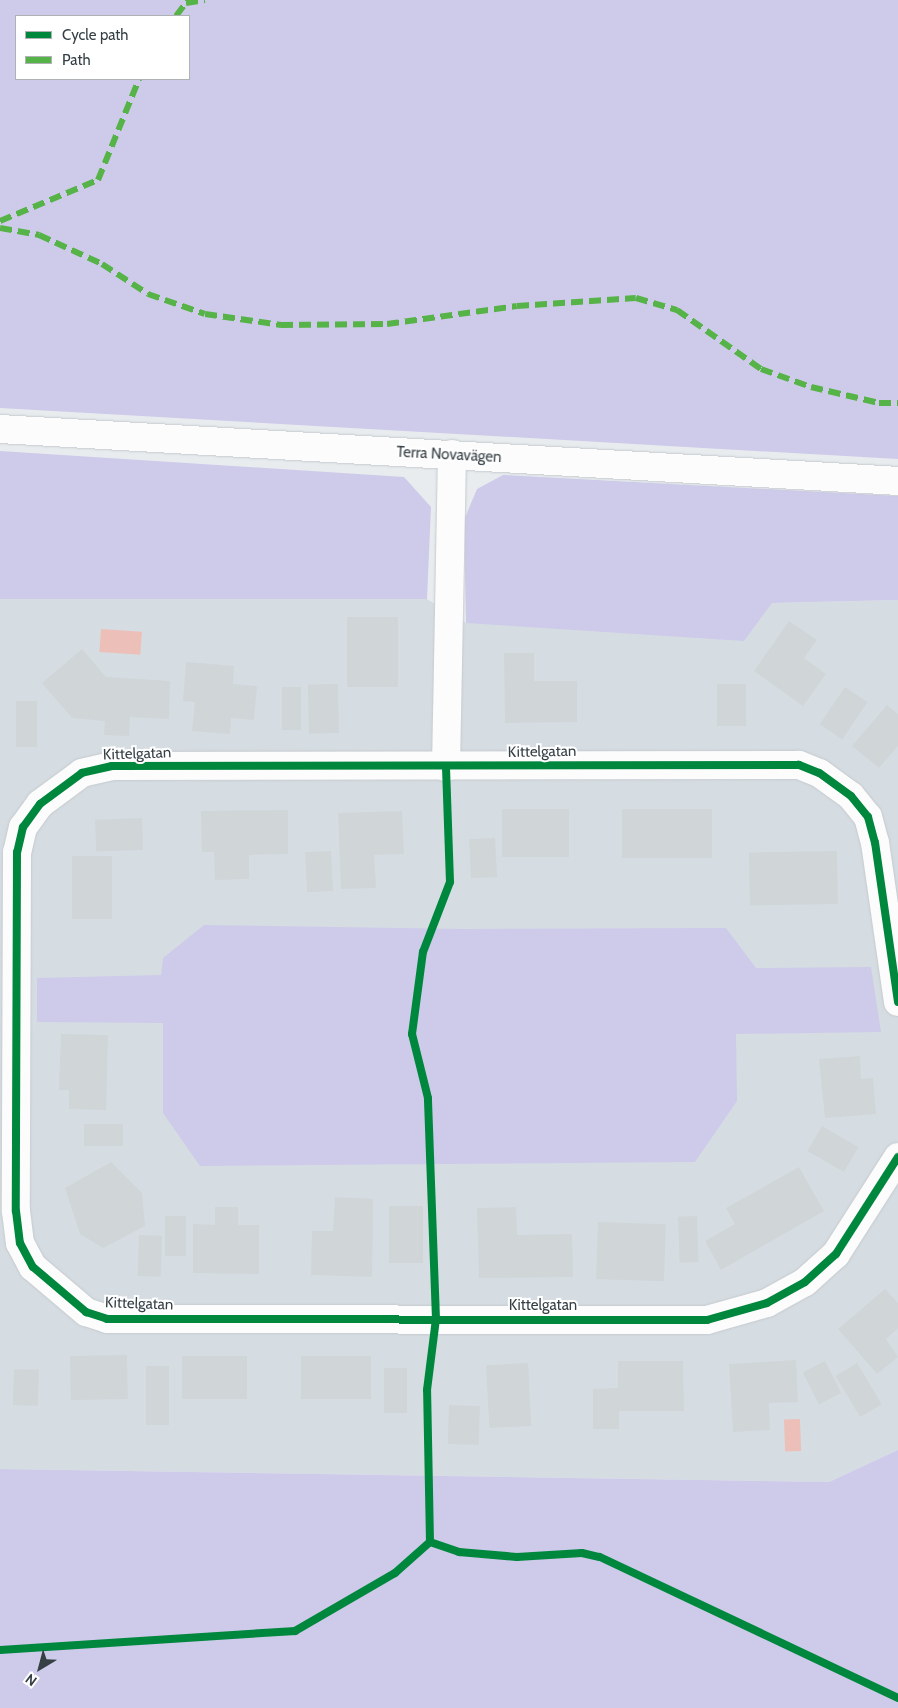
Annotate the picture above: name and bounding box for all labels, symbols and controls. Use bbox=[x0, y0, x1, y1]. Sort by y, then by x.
legend bbox=[15, 15, 190, 80]
text: Cycle path bbox=[62, 26, 128, 44]
text: Path bbox=[62, 51, 91, 69]
street label: Terra Novavägen bbox=[396, 443, 502, 467]
street label: Kittelgatan bbox=[508, 742, 576, 762]
street label: Kittelgatan bbox=[102, 744, 172, 764]
street label: Kittelgatan bbox=[104, 1294, 174, 1314]
street label: Kittelgatan bbox=[509, 1297, 577, 1315]
north arrow bbox=[15, 1643, 65, 1693]
text: N bbox=[22, 1670, 40, 1690]

